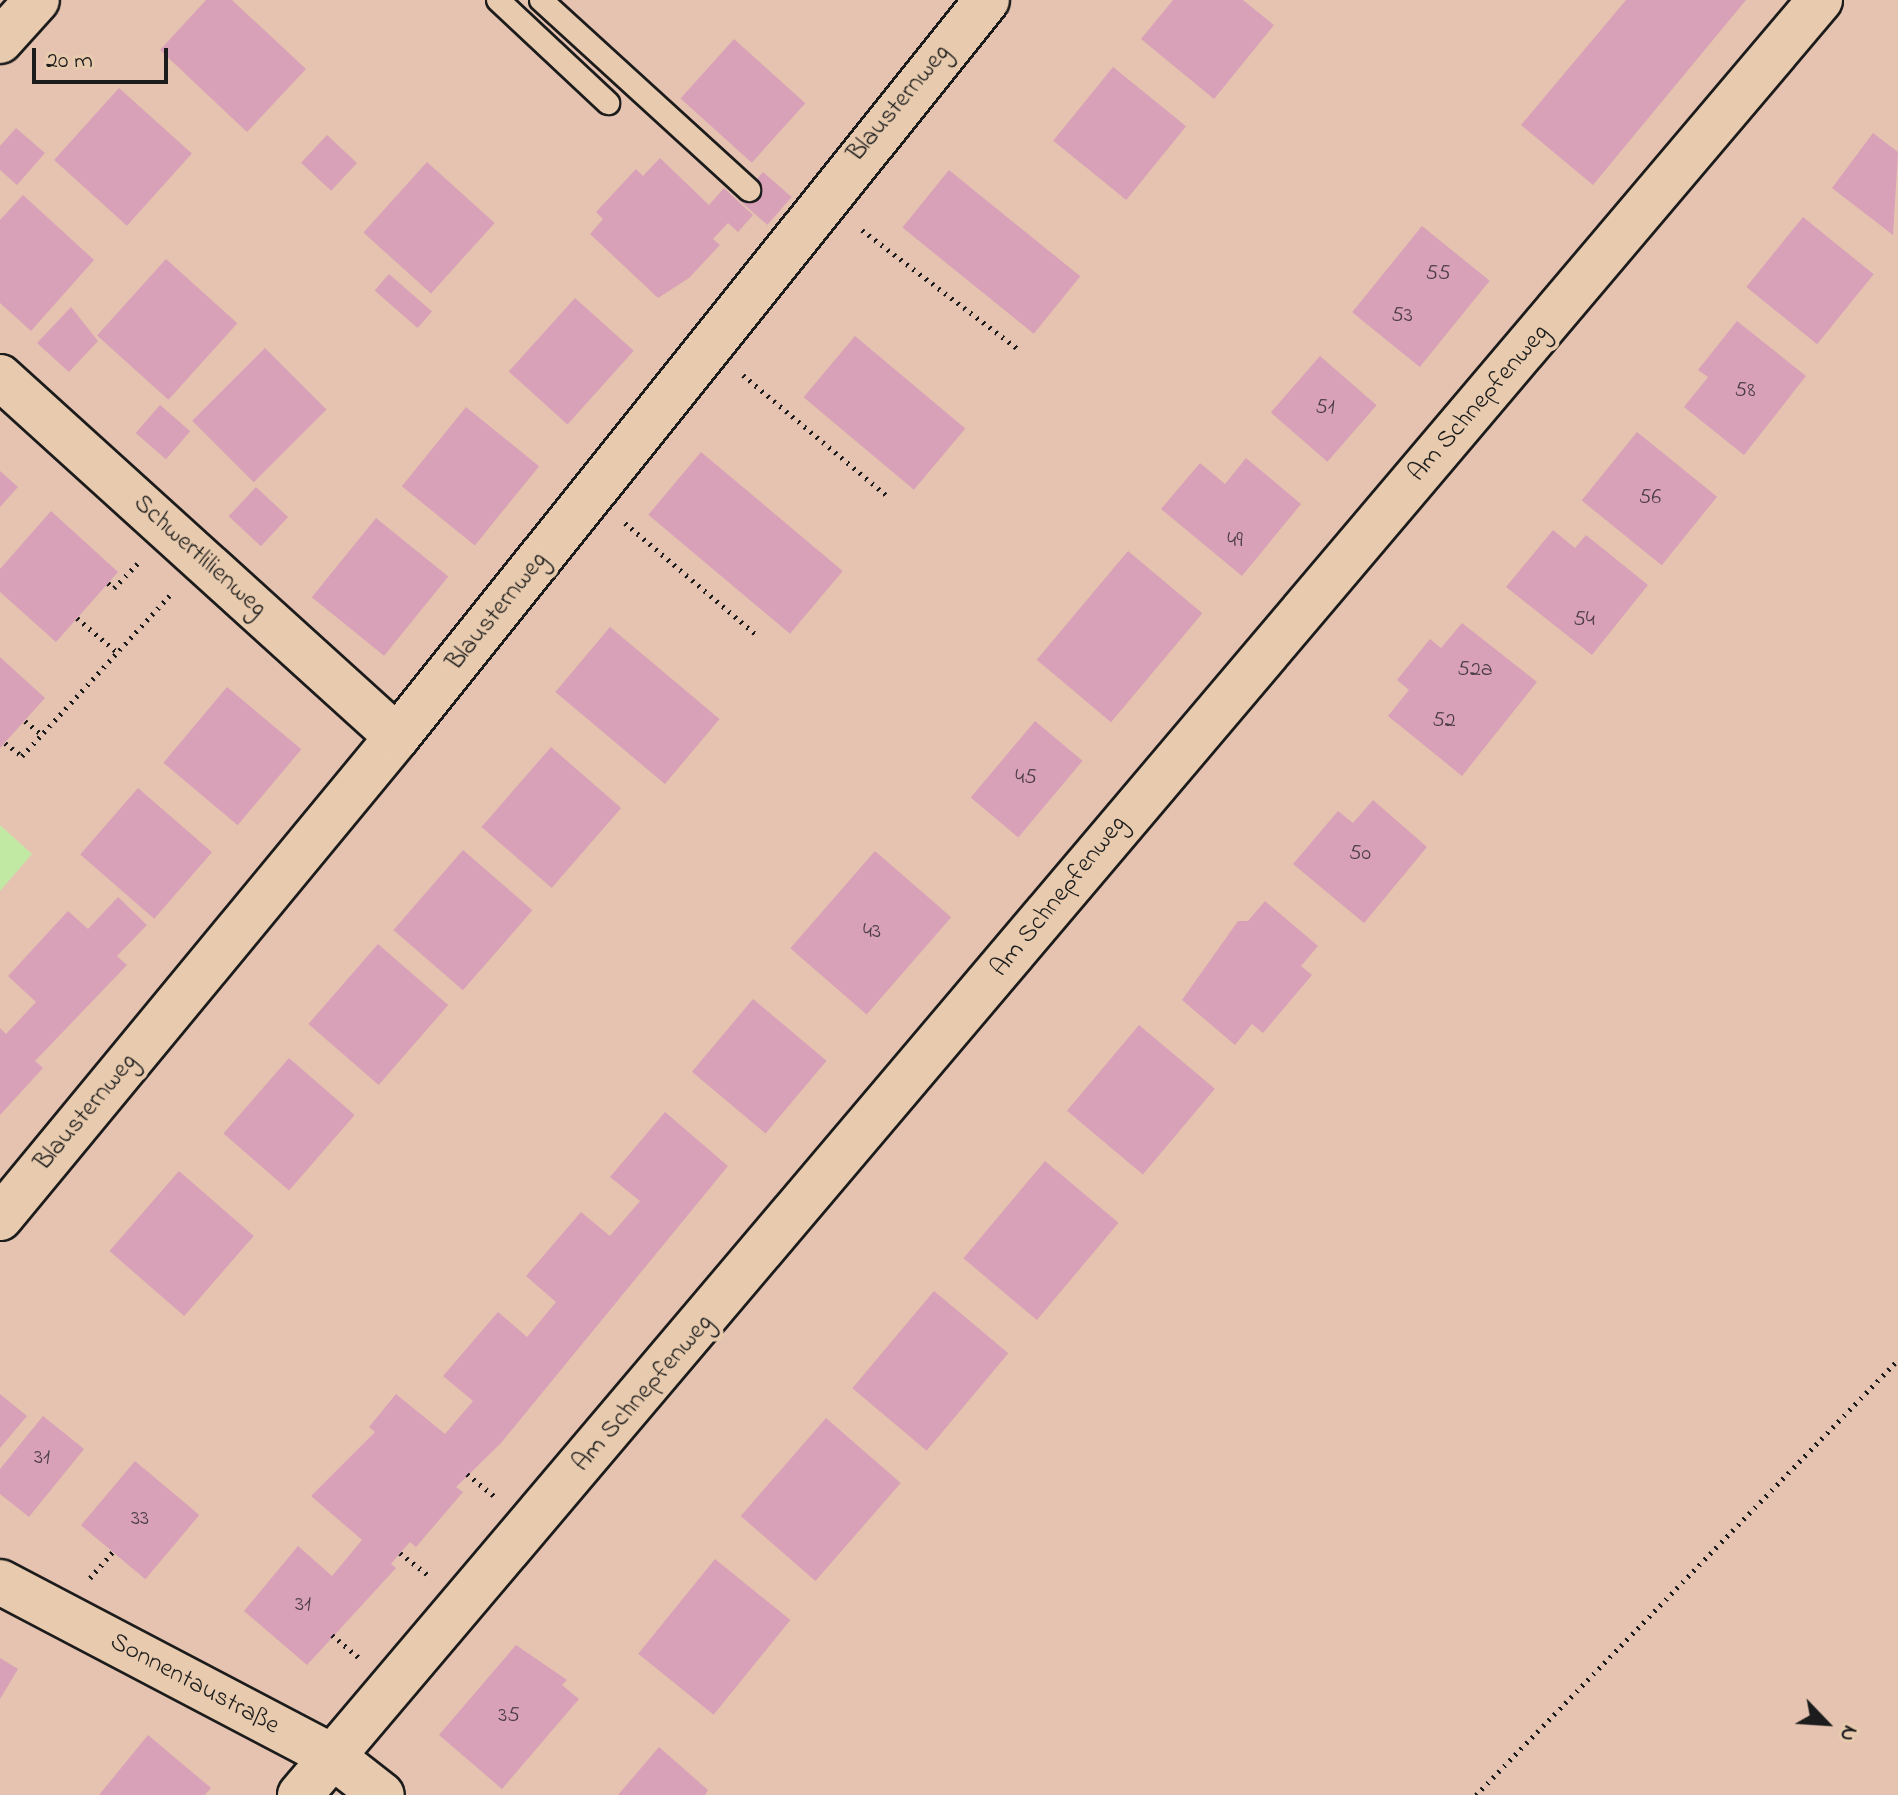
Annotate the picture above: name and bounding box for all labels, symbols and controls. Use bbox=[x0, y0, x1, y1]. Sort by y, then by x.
scale bar bbox=[36, 32, 172, 82]
street label: Blausternweg bbox=[842, 39, 958, 169]
text: 20 m bbox=[46, 44, 93, 79]
house number: 55 bbox=[1425, 262, 1451, 288]
house number: 53 bbox=[1391, 304, 1413, 330]
street label: Am Schnepfenweg bbox=[1403, 319, 1557, 489]
house number: 58 bbox=[1735, 379, 1755, 405]
house number: 51 bbox=[1315, 396, 1335, 422]
house number: 56 bbox=[1639, 486, 1661, 512]
street label: Schwertlilienweg bbox=[126, 489, 272, 625]
house number: 49 bbox=[1227, 529, 1243, 555]
street label: Blausternweg bbox=[441, 546, 555, 678]
house number: 54 bbox=[1573, 608, 1595, 634]
house number: 52a bbox=[1457, 658, 1493, 684]
house number: 52 bbox=[1432, 709, 1456, 735]
house number: 45 bbox=[1015, 766, 1037, 792]
street label: Am Schnepfenweg bbox=[985, 810, 1135, 984]
house number: 50 bbox=[1349, 842, 1371, 868]
house number: 43 bbox=[863, 920, 881, 946]
street label: Blausternweg bbox=[29, 1048, 145, 1178]
street label: Am Schnepfenweg bbox=[567, 1309, 721, 1479]
house number: 31 bbox=[34, 1446, 50, 1472]
house number: 33 bbox=[131, 1507, 149, 1533]
house number: 31 bbox=[295, 1593, 311, 1619]
street label: Sonnentaustraße bbox=[104, 1627, 284, 1743]
north arrow bbox=[1786, 1683, 1866, 1763]
house number: 35 bbox=[498, 1704, 520, 1730]
text: N bbox=[1830, 1720, 1865, 1747]

